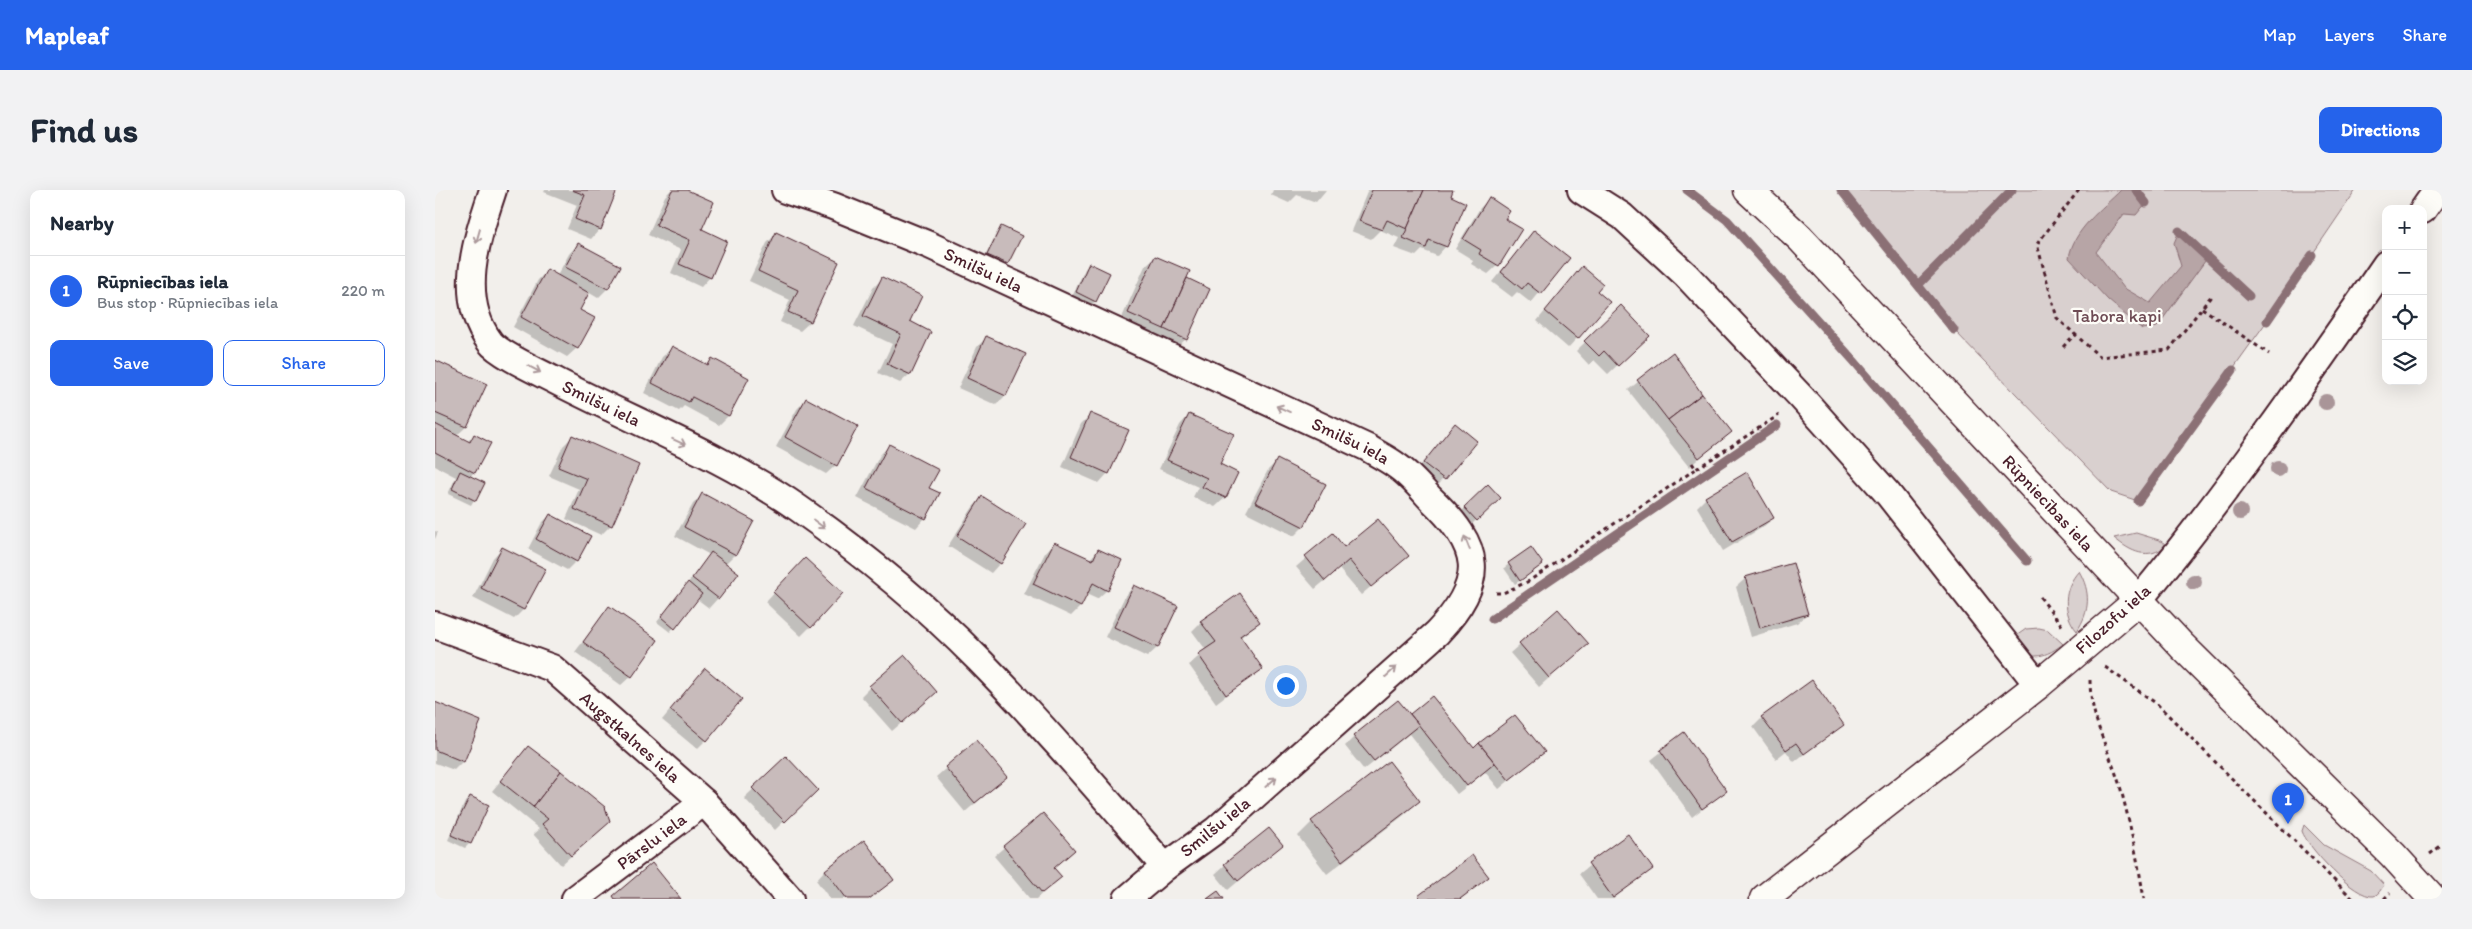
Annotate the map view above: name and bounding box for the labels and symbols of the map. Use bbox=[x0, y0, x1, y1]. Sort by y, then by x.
one-way arrow bbox=[473, 228, 482, 244]
street label: Smilšu iela bbox=[941, 242, 1026, 298]
park label: Tabora kapi bbox=[2072, 305, 2162, 327]
one-way arrow bbox=[526, 364, 541, 374]
street label: Smilšu iela bbox=[558, 375, 644, 431]
one-way arrow bbox=[1276, 404, 1291, 414]
street label: Smilšu iela bbox=[1308, 412, 1394, 469]
one-way arrow bbox=[671, 437, 686, 447]
street label: Rūpniecības iela bbox=[1998, 450, 2099, 557]
one-way arrow bbox=[812, 519, 826, 529]
one-way arrow bbox=[1461, 536, 1471, 551]
street label: Filozofu iela bbox=[2071, 579, 2156, 659]
one-way arrow bbox=[1385, 667, 1398, 678]
your location bbox=[1273, 673, 1299, 699]
street label: Augstkalnes iela bbox=[575, 687, 686, 788]
one-way arrow bbox=[1264, 776, 1277, 787]
pin: 1 bbox=[2272, 783, 2304, 824]
street label: Smilšu iela bbox=[1175, 792, 1255, 862]
street label: Pārslu iela bbox=[613, 808, 691, 874]

